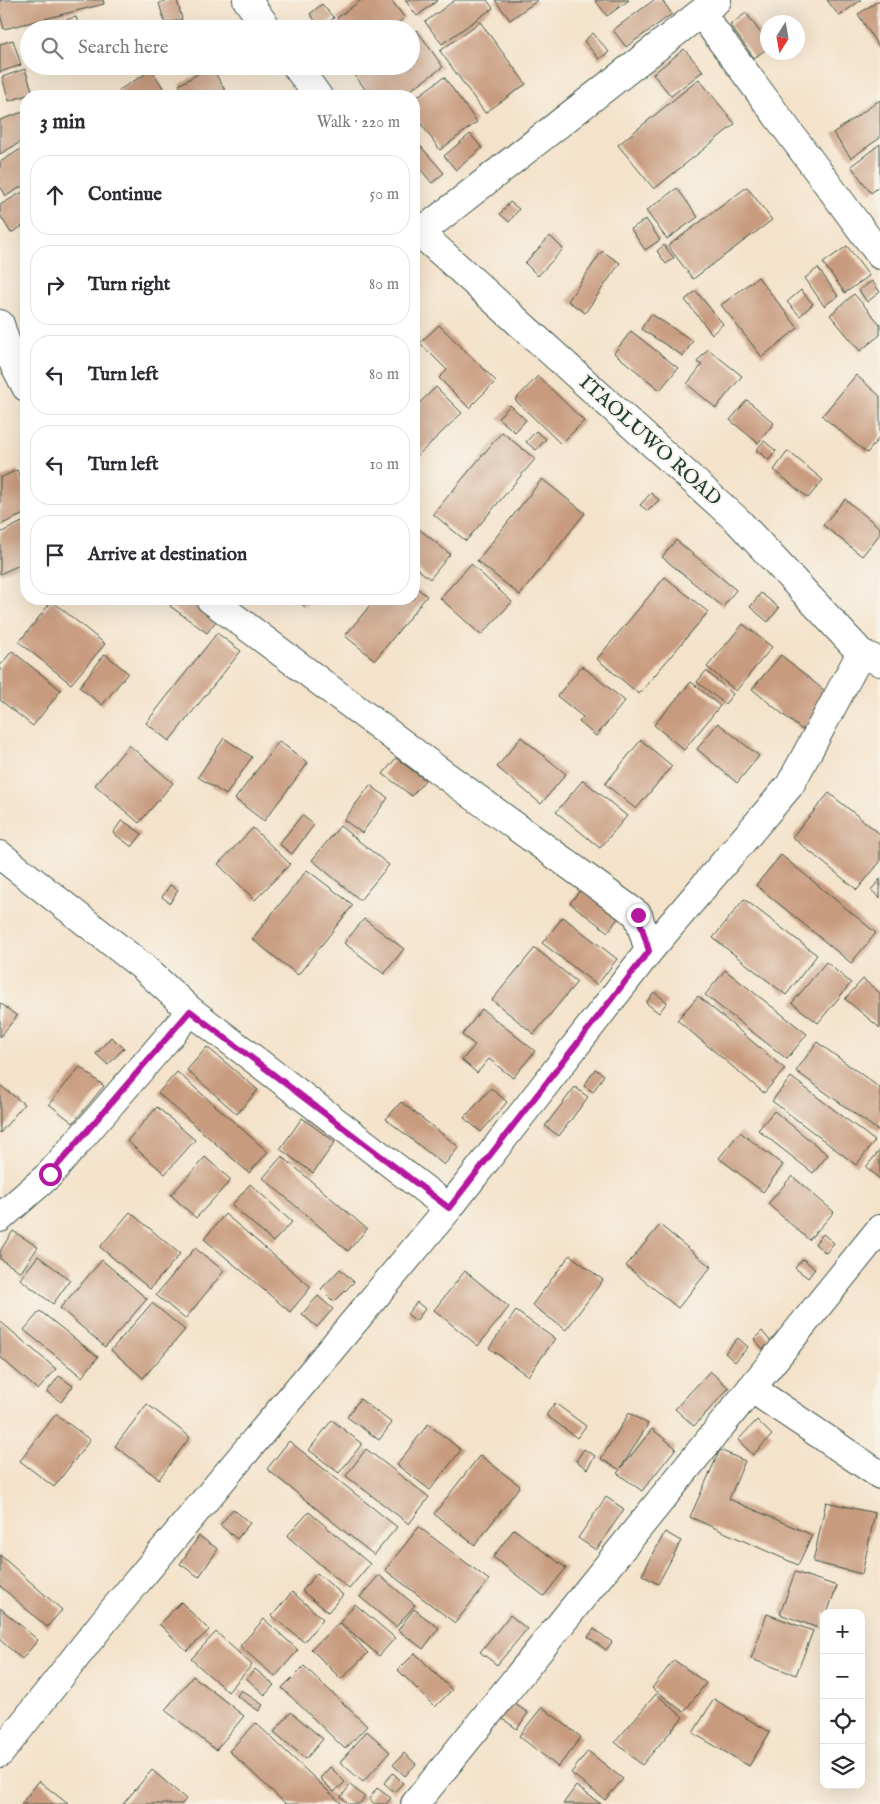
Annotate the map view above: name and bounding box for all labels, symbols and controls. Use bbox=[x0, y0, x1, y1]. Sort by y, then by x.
north arrow bbox=[760, 15, 805, 60]
search box bbox=[20, 20, 420, 75]
icon: search bbox=[38, 34, 66, 62]
text: Search here bbox=[78, 36, 169, 60]
text: 3 min bbox=[40, 109, 85, 136]
text: Walk · 220 m bbox=[317, 113, 400, 133]
icon: ahead bbox=[41, 181, 69, 209]
text: Continue bbox=[88, 183, 162, 207]
text: 50 m bbox=[370, 185, 399, 205]
icon: right bbox=[41, 271, 69, 299]
text: Turn right bbox=[88, 273, 170, 297]
text: 80 m bbox=[369, 275, 399, 295]
icon: left bbox=[41, 361, 69, 389]
text: Turn left bbox=[88, 363, 159, 387]
text: 80 m bbox=[369, 365, 399, 385]
street label: ITAOLUWO ROAD bbox=[574, 370, 726, 512]
icon: left bbox=[41, 451, 69, 479]
text: Turn left bbox=[88, 453, 159, 477]
text: 10 m bbox=[369, 455, 399, 475]
icon: arrive bbox=[41, 541, 69, 569]
text: Arrive at destination bbox=[88, 543, 247, 567]
route end bbox=[627, 904, 650, 927]
route start bbox=[39, 1163, 62, 1186]
map controls bbox=[820, 1609, 865, 1789]
button: + bbox=[820, 1609, 865, 1654]
button: − bbox=[820, 1654, 865, 1699]
button: locate bbox=[820, 1699, 865, 1744]
button: layers bbox=[820, 1744, 865, 1789]

